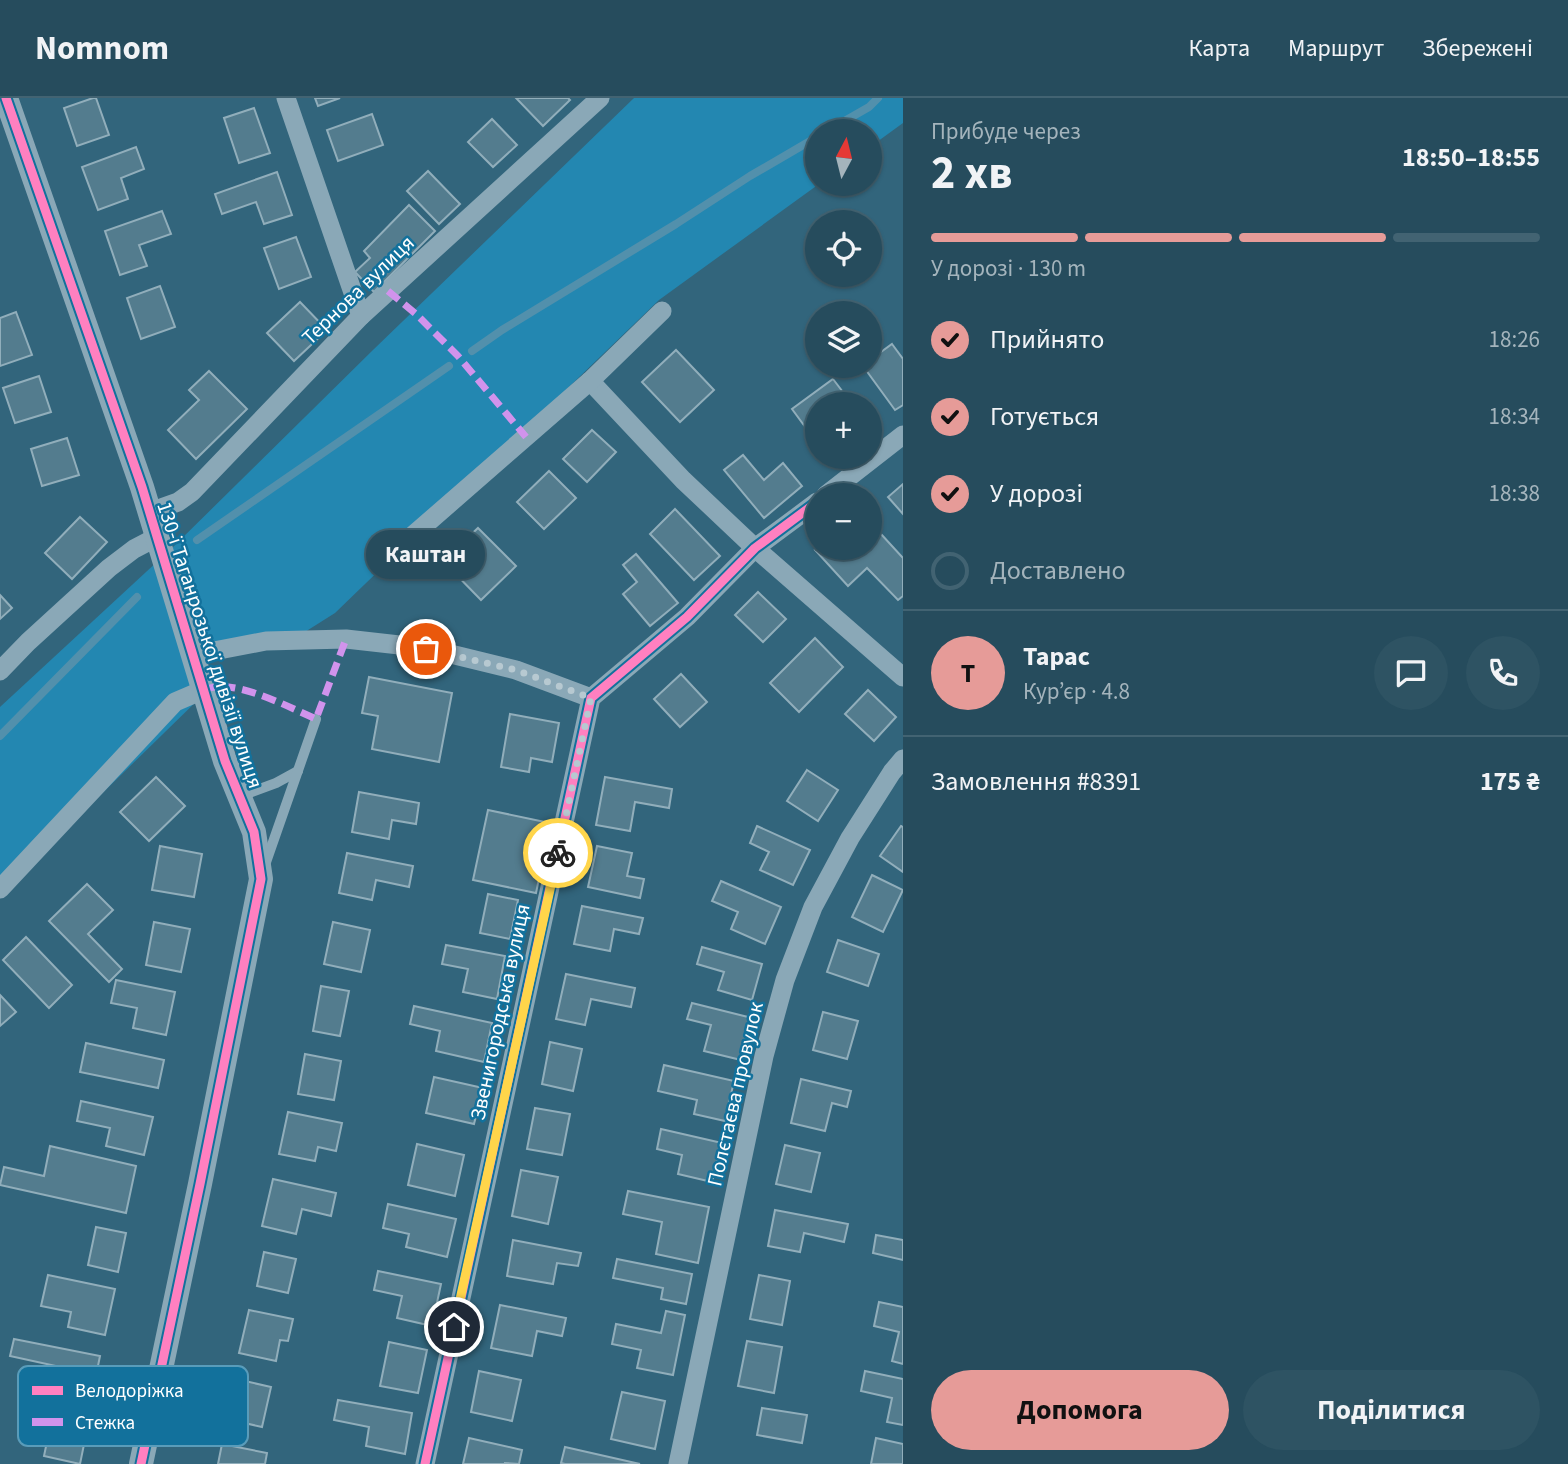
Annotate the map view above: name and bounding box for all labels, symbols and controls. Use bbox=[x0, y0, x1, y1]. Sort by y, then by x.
text: Nomnom bbox=[35, 25, 169, 72]
text: Карта bbox=[1188, 31, 1250, 66]
text: Маршрут bbox=[1288, 31, 1384, 66]
text: Збережені bbox=[1422, 31, 1533, 66]
text: Прибуде через bbox=[931, 115, 1081, 148]
north arrow bbox=[805, 119, 882, 196]
map controls bbox=[805, 119, 882, 560]
text: 18:50–18:55 bbox=[1402, 139, 1540, 176]
text: 2 хв bbox=[931, 141, 1012, 206]
button: locate bbox=[805, 210, 882, 287]
street label: Тернова вулиця bbox=[295, 228, 421, 352]
text: У дорозі · 130 m bbox=[931, 252, 1086, 285]
button: layers bbox=[805, 301, 882, 378]
icon: check bbox=[931, 321, 969, 359]
text: Прийнято bbox=[990, 321, 1104, 358]
text: 18:26 bbox=[1489, 323, 1540, 356]
button: + bbox=[805, 392, 882, 469]
icon: check bbox=[931, 398, 969, 436]
text: Готується bbox=[990, 398, 1099, 435]
text: 18:34 bbox=[1489, 400, 1540, 433]
icon: check bbox=[931, 475, 969, 513]
text: У дорозі bbox=[990, 475, 1083, 512]
text: 18:38 bbox=[1489, 477, 1540, 510]
button: − bbox=[805, 483, 882, 560]
street label: 130-ї Таганрозької дивізії вулиця bbox=[149, 498, 271, 792]
callout: Каштан bbox=[366, 530, 486, 579]
text: Каштан bbox=[385, 538, 466, 571]
text: Доставлено bbox=[990, 552, 1126, 589]
pin bbox=[396, 619, 456, 679]
icon: bag bbox=[407, 630, 445, 668]
button: chat bbox=[1374, 636, 1448, 710]
button: phone bbox=[1466, 636, 1540, 710]
text: Тарас bbox=[1023, 638, 1090, 675]
text: Т bbox=[961, 655, 975, 692]
text: Кур’єр · 4.8 bbox=[1023, 675, 1130, 708]
text: Замовлення #8391 bbox=[931, 763, 1141, 800]
text: 175 ₴ bbox=[1480, 763, 1540, 800]
courier bbox=[523, 818, 593, 888]
icon: bike bbox=[539, 834, 577, 872]
street label: Звенигородська вулиця bbox=[462, 901, 538, 1123]
street label: Полєтаєва провулок bbox=[699, 998, 771, 1189]
pin bbox=[424, 1297, 484, 1357]
icon: home bbox=[435, 1308, 473, 1346]
legend bbox=[18, 1366, 248, 1446]
button: Допомога bbox=[931, 1370, 1229, 1450]
button: Поділитися bbox=[1243, 1370, 1540, 1450]
text: Велодоріжка bbox=[75, 1378, 184, 1405]
text: Стежка bbox=[75, 1410, 135, 1437]

